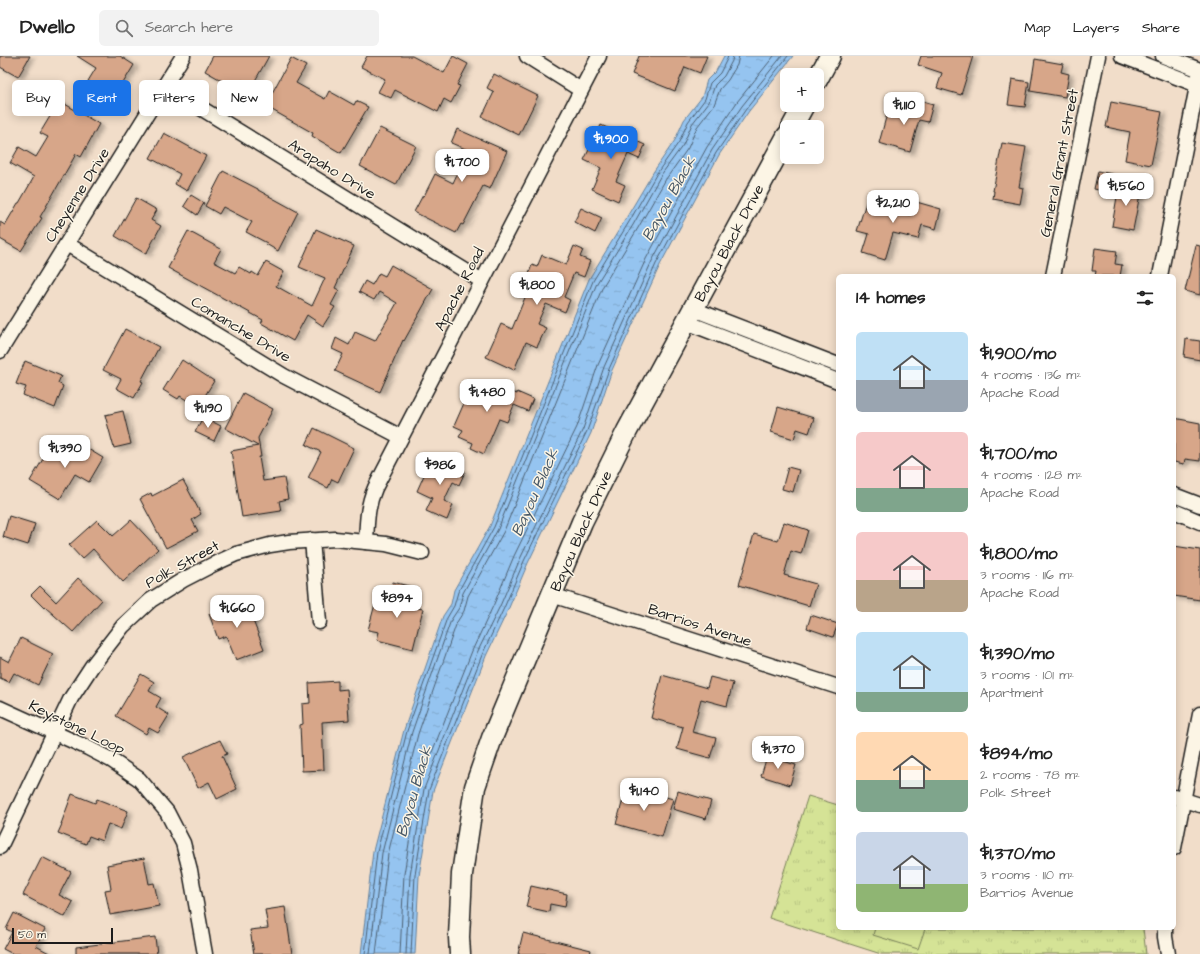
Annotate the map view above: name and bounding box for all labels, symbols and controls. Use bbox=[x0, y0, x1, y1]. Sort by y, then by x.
search box bbox=[99, 10, 379, 46]
text: Dwello bbox=[20, 14, 75, 41]
icon: search bbox=[113, 17, 135, 39]
text: Search here bbox=[145, 17, 233, 38]
text: Map bbox=[1024, 18, 1051, 38]
text: Layers bbox=[1073, 18, 1120, 38]
text: Share bbox=[1142, 18, 1180, 38]
map controls bbox=[780, 68, 824, 164]
button: + bbox=[780, 68, 824, 112]
chip: Buy bbox=[12, 80, 65, 116]
chip: Rent bbox=[73, 80, 131, 116]
chip: Filters bbox=[139, 80, 209, 116]
chip: New bbox=[217, 80, 273, 116]
street label: General Grant Street bbox=[1035, 87, 1084, 239]
pin: $1,110 bbox=[871, 92, 937, 126]
text: $1,110 bbox=[893, 96, 915, 114]
button: − bbox=[780, 120, 824, 164]
pin: $1,900 bbox=[578, 126, 644, 160]
text: $1,900 bbox=[593, 130, 629, 148]
street label: Arapaho Drive bbox=[284, 134, 380, 205]
street label: Cheyenne Drive bbox=[40, 144, 116, 247]
pin: $1,700 bbox=[429, 149, 495, 183]
water label: Bayou Black bbox=[637, 151, 703, 245]
text: $1,700 bbox=[444, 153, 480, 171]
pin: $1,560 bbox=[1093, 173, 1159, 207]
text: $1,560 bbox=[1108, 177, 1144, 195]
street label: Bayou Black Drive bbox=[690, 181, 770, 306]
pin: $2,210 bbox=[860, 190, 926, 224]
text: $2,210 bbox=[876, 194, 910, 212]
street label: Apache Road bbox=[429, 244, 490, 335]
pin: $1,800 bbox=[504, 272, 570, 306]
text: $1,800 bbox=[519, 276, 555, 294]
text: 14 homes bbox=[856, 286, 926, 310]
icon: filters bbox=[1134, 287, 1156, 309]
street label: Comanche Drive bbox=[187, 291, 295, 368]
text: $1,900/mo bbox=[980, 342, 1056, 366]
icon: home bbox=[888, 348, 936, 396]
text: 4 rooms · 136 m² bbox=[980, 366, 1081, 384]
pin: $1,480 bbox=[454, 379, 520, 413]
text: $1,480 bbox=[469, 383, 505, 401]
text: Apache Road bbox=[980, 384, 1059, 402]
pin: $1,190 bbox=[175, 395, 241, 429]
text: $1,190 bbox=[194, 399, 222, 417]
pin: $1,390 bbox=[32, 435, 98, 469]
text: $1,390 bbox=[48, 439, 82, 457]
text: $1,700/mo bbox=[980, 442, 1057, 466]
water label: Bayou Black bbox=[506, 444, 565, 540]
icon: home bbox=[888, 448, 936, 496]
pin: $986 bbox=[416, 452, 464, 486]
text: $986 bbox=[424, 456, 456, 474]
text: 4 rooms · 128 m² bbox=[980, 466, 1082, 484]
street label: Bayou Black Drive bbox=[545, 467, 618, 595]
text: Apache Road bbox=[980, 484, 1059, 502]
street label: Polk Street bbox=[141, 535, 223, 593]
text: $1,800/mo bbox=[980, 542, 1058, 566]
icon: home bbox=[888, 548, 936, 596]
text: 3 rooms · 116 m² bbox=[980, 566, 1074, 584]
text: Apache Road bbox=[980, 584, 1059, 602]
pin: $894 bbox=[373, 585, 421, 619]
text: $894 bbox=[381, 589, 413, 607]
pin: $1,660 bbox=[204, 595, 270, 629]
text: $1,660 bbox=[219, 599, 255, 617]
street label: Barrios Avenue bbox=[645, 599, 754, 652]
text: $1,390/mo bbox=[980, 642, 1054, 666]
icon: home bbox=[888, 648, 936, 696]
text: 3 rooms · 101 m² bbox=[980, 666, 1074, 684]
text: Apartment bbox=[980, 684, 1044, 702]
street label: Keystone Loop bbox=[25, 695, 128, 761]
pin: $1,370 bbox=[745, 736, 811, 770]
text: $1,370 bbox=[761, 740, 795, 758]
water label: Bayou Black bbox=[390, 742, 439, 840]
text: $894/mo bbox=[980, 742, 1052, 766]
icon: home bbox=[888, 748, 936, 796]
text: 2 rooms · 78 m² bbox=[980, 766, 1080, 784]
pin: $1,140 bbox=[611, 778, 677, 812]
text: $1,140 bbox=[629, 782, 659, 800]
text: Polk Street bbox=[980, 784, 1051, 802]
text: $1,370/mo bbox=[980, 842, 1055, 866]
icon: home bbox=[888, 848, 936, 896]
text: 3 rooms · 110 m² bbox=[980, 866, 1074, 884]
text: Barrios Avenue bbox=[980, 884, 1073, 902]
scale bar bbox=[12, 926, 113, 945]
text: 50 m bbox=[18, 927, 46, 942]

